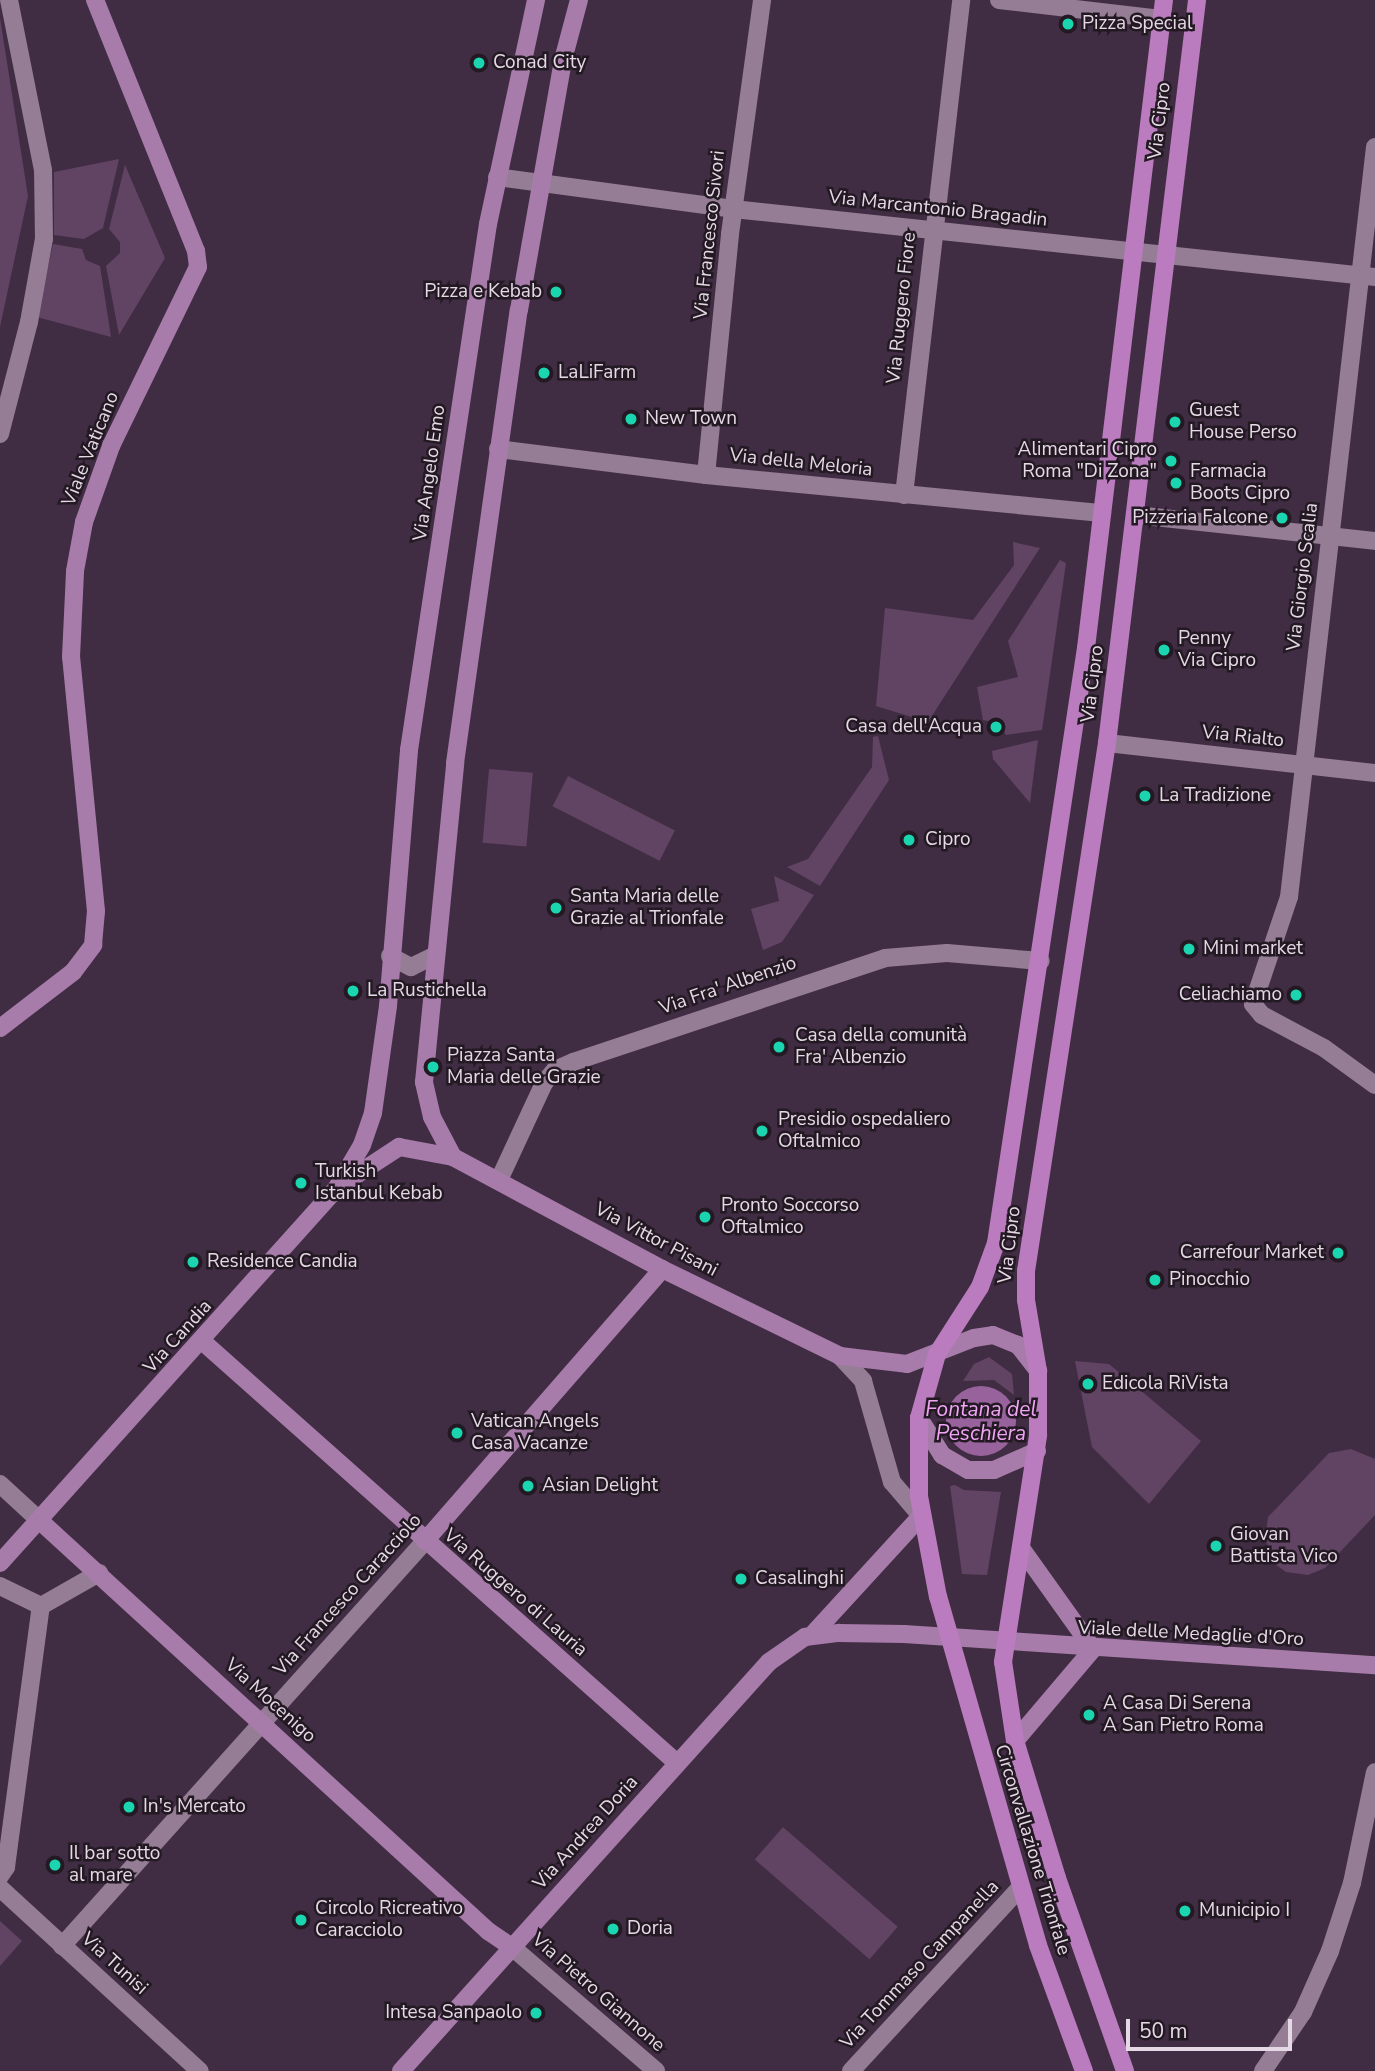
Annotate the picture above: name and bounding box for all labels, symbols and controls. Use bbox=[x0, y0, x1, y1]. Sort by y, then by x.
place label: Pizza Special bbox=[1082, 13, 1193, 35]
marker: Pizza Special bbox=[1060, 16, 1076, 32]
place label: Conad City bbox=[493, 52, 586, 74]
marker: Conad City bbox=[471, 55, 487, 71]
street label: Via Cipro bbox=[1144, 81, 1176, 161]
street label: Via Francesco Sivori bbox=[690, 149, 730, 321]
street label: Via Marcantonio Bragadin bbox=[827, 186, 1049, 232]
street label: Via Ruggero Fiore bbox=[883, 231, 921, 385]
place label: Pizza e Kebab bbox=[424, 281, 542, 303]
marker: Pizza e Kebab bbox=[548, 284, 564, 300]
place label: LaLiFarm bbox=[558, 362, 636, 384]
marker: LaLiFarm bbox=[536, 365, 552, 381]
street label: Viale Vaticano bbox=[58, 388, 124, 510]
place label: Guest House Perso bbox=[1189, 400, 1297, 444]
street label: Via Angelo Emo bbox=[409, 403, 451, 543]
place label: New Town bbox=[645, 408, 737, 430]
marker: New Town bbox=[623, 411, 639, 427]
marker: Guest House Perso bbox=[1167, 414, 1183, 430]
place label: Alimentari Cipro Roma "Di Zona" bbox=[1018, 439, 1157, 483]
street label: Via della Meloria bbox=[728, 444, 874, 482]
marker: Alimentari Cipro Roma "Di Zona" bbox=[1163, 453, 1179, 469]
place label: Farmacia Boots Cipro bbox=[1190, 461, 1290, 505]
marker: Farmacia Boots Cipro bbox=[1168, 475, 1184, 491]
street label: Via Giorgio Scalia bbox=[1283, 501, 1323, 653]
place label: Pizzeria Falcone bbox=[1132, 507, 1268, 529]
marker: Pizzeria Falcone bbox=[1274, 510, 1290, 526]
place label: Penny Via Cipro bbox=[1178, 628, 1256, 672]
marker: Penny Via Cipro bbox=[1156, 642, 1172, 658]
street label: Via Cipro bbox=[1077, 644, 1109, 724]
place label: Casa dell'Acqua bbox=[845, 716, 982, 738]
marker: Casa dell'Acqua bbox=[988, 719, 1004, 735]
street label: Via Rialto bbox=[1201, 721, 1285, 753]
place label: La Tradizione bbox=[1159, 785, 1271, 807]
marker: La Tradizione bbox=[1137, 788, 1153, 804]
place label: Cipro bbox=[925, 829, 971, 851]
marker: Cipro bbox=[899, 830, 919, 850]
place label: Santa Maria delle Grazie al Trionfale bbox=[570, 886, 724, 930]
marker: Santa Maria delle Grazie al Trionfale bbox=[548, 900, 564, 916]
place label: Mini market bbox=[1203, 938, 1303, 960]
marker: Mini market bbox=[1181, 941, 1197, 957]
street label: Via Fra' Albenzio bbox=[656, 952, 800, 1020]
place label: La Rustichella bbox=[367, 980, 487, 1002]
marker: La Rustichella bbox=[345, 983, 361, 999]
place label: Celiachiamo bbox=[1179, 984, 1282, 1006]
marker: Celiachiamo bbox=[1288, 987, 1304, 1003]
place label: Casa della comunità Fra' Albenzio bbox=[795, 1025, 967, 1069]
marker: Casa della comunità Fra' Albenzio bbox=[769, 1037, 789, 1057]
place label: Piazza Santa Maria delle Grazie bbox=[447, 1045, 601, 1089]
marker: Piazza Santa Maria delle Grazie bbox=[425, 1059, 441, 1075]
place label: Presidio ospedaliero Oftalmico bbox=[778, 1109, 951, 1153]
marker: Presidio ospedaliero Oftalmico bbox=[752, 1121, 772, 1141]
place label: Turkish Istanbul Kebab bbox=[315, 1161, 443, 1205]
marker: Turkish Istanbul Kebab bbox=[293, 1175, 309, 1191]
place label: Pronto Soccorso Oftalmico bbox=[721, 1195, 859, 1239]
street label: Via Vittor Pisani bbox=[591, 1198, 721, 1282]
street label: Via Cipro bbox=[994, 1205, 1026, 1285]
marker: Pronto Soccorso Oftalmico bbox=[695, 1207, 715, 1227]
place label: Carrefour Market bbox=[1180, 1242, 1324, 1264]
marker: Carrefour Market bbox=[1330, 1245, 1346, 1261]
place label: Residence Candia bbox=[207, 1251, 358, 1273]
marker: Residence Candia bbox=[185, 1254, 201, 1270]
place label: Pinocchio bbox=[1169, 1269, 1250, 1291]
marker: Pinocchio bbox=[1147, 1272, 1163, 1288]
street label: Via Candia bbox=[139, 1295, 217, 1379]
place label: Edicola RiVista bbox=[1102, 1373, 1229, 1395]
marker: Edicola RiVista bbox=[1080, 1376, 1096, 1392]
water label: Fontana del Peschiera bbox=[925, 1396, 1037, 1446]
place label: Vatican Angels Casa Vacanze bbox=[471, 1411, 599, 1455]
marker: Vatican Angels Casa Vacanze bbox=[449, 1425, 465, 1441]
place label: Asian Delight bbox=[542, 1475, 658, 1497]
marker: Asian Delight bbox=[520, 1478, 536, 1494]
street label: Via Francesco Caracciolo bbox=[269, 1509, 427, 1681]
street label: Via Ruggero di Lauria bbox=[438, 1524, 592, 1662]
place label: Giovan Battista Vico bbox=[1230, 1524, 1338, 1568]
marker: Giovan Battista Vico bbox=[1208, 1538, 1224, 1554]
place label: Casalinghi bbox=[755, 1568, 844, 1590]
marker: Casalinghi bbox=[733, 1571, 749, 1587]
street label: Viale delle Medaglie d'Oro bbox=[1077, 1617, 1305, 1651]
street label: Via Mocenigo bbox=[220, 1654, 320, 1748]
place label: A Casa Di Serena A San Pietro Roma bbox=[1103, 1693, 1264, 1737]
marker: A Casa Di Serena A San Pietro Roma bbox=[1081, 1707, 1097, 1723]
street label: Circonvallazione Trionfale bbox=[989, 1742, 1075, 1958]
street label: Via Andrea Doria bbox=[529, 1771, 643, 1895]
place label: In's Mercato bbox=[143, 1796, 246, 1818]
marker: In's Mercato bbox=[121, 1799, 137, 1815]
place label: Il bar sotto al mare bbox=[69, 1843, 160, 1887]
marker: Il bar sotto al mare bbox=[47, 1857, 63, 1873]
street label: Via Tommaso Campanella bbox=[836, 1876, 1004, 2054]
place label: Circolo Ricreativo Caracciolo bbox=[315, 1898, 463, 1942]
place label: Municipio I bbox=[1199, 1900, 1290, 1922]
marker: Municipio I bbox=[1177, 1903, 1193, 1919]
marker: Circolo Ricreativo Caracciolo bbox=[293, 1912, 309, 1928]
place label: Doria bbox=[627, 1918, 673, 1940]
marker: Doria bbox=[605, 1921, 621, 1937]
street label: Via Tunisi bbox=[76, 1928, 152, 2000]
street label: Via Pietro Giannone bbox=[527, 1929, 669, 2057]
place label: Intesa Sanpaolo bbox=[385, 2002, 522, 2024]
scale bar bbox=[1130, 2004, 1296, 2048]
marker: Intesa Sanpaolo bbox=[528, 2005, 544, 2021]
text: 50 m bbox=[1139, 2017, 1188, 2045]

